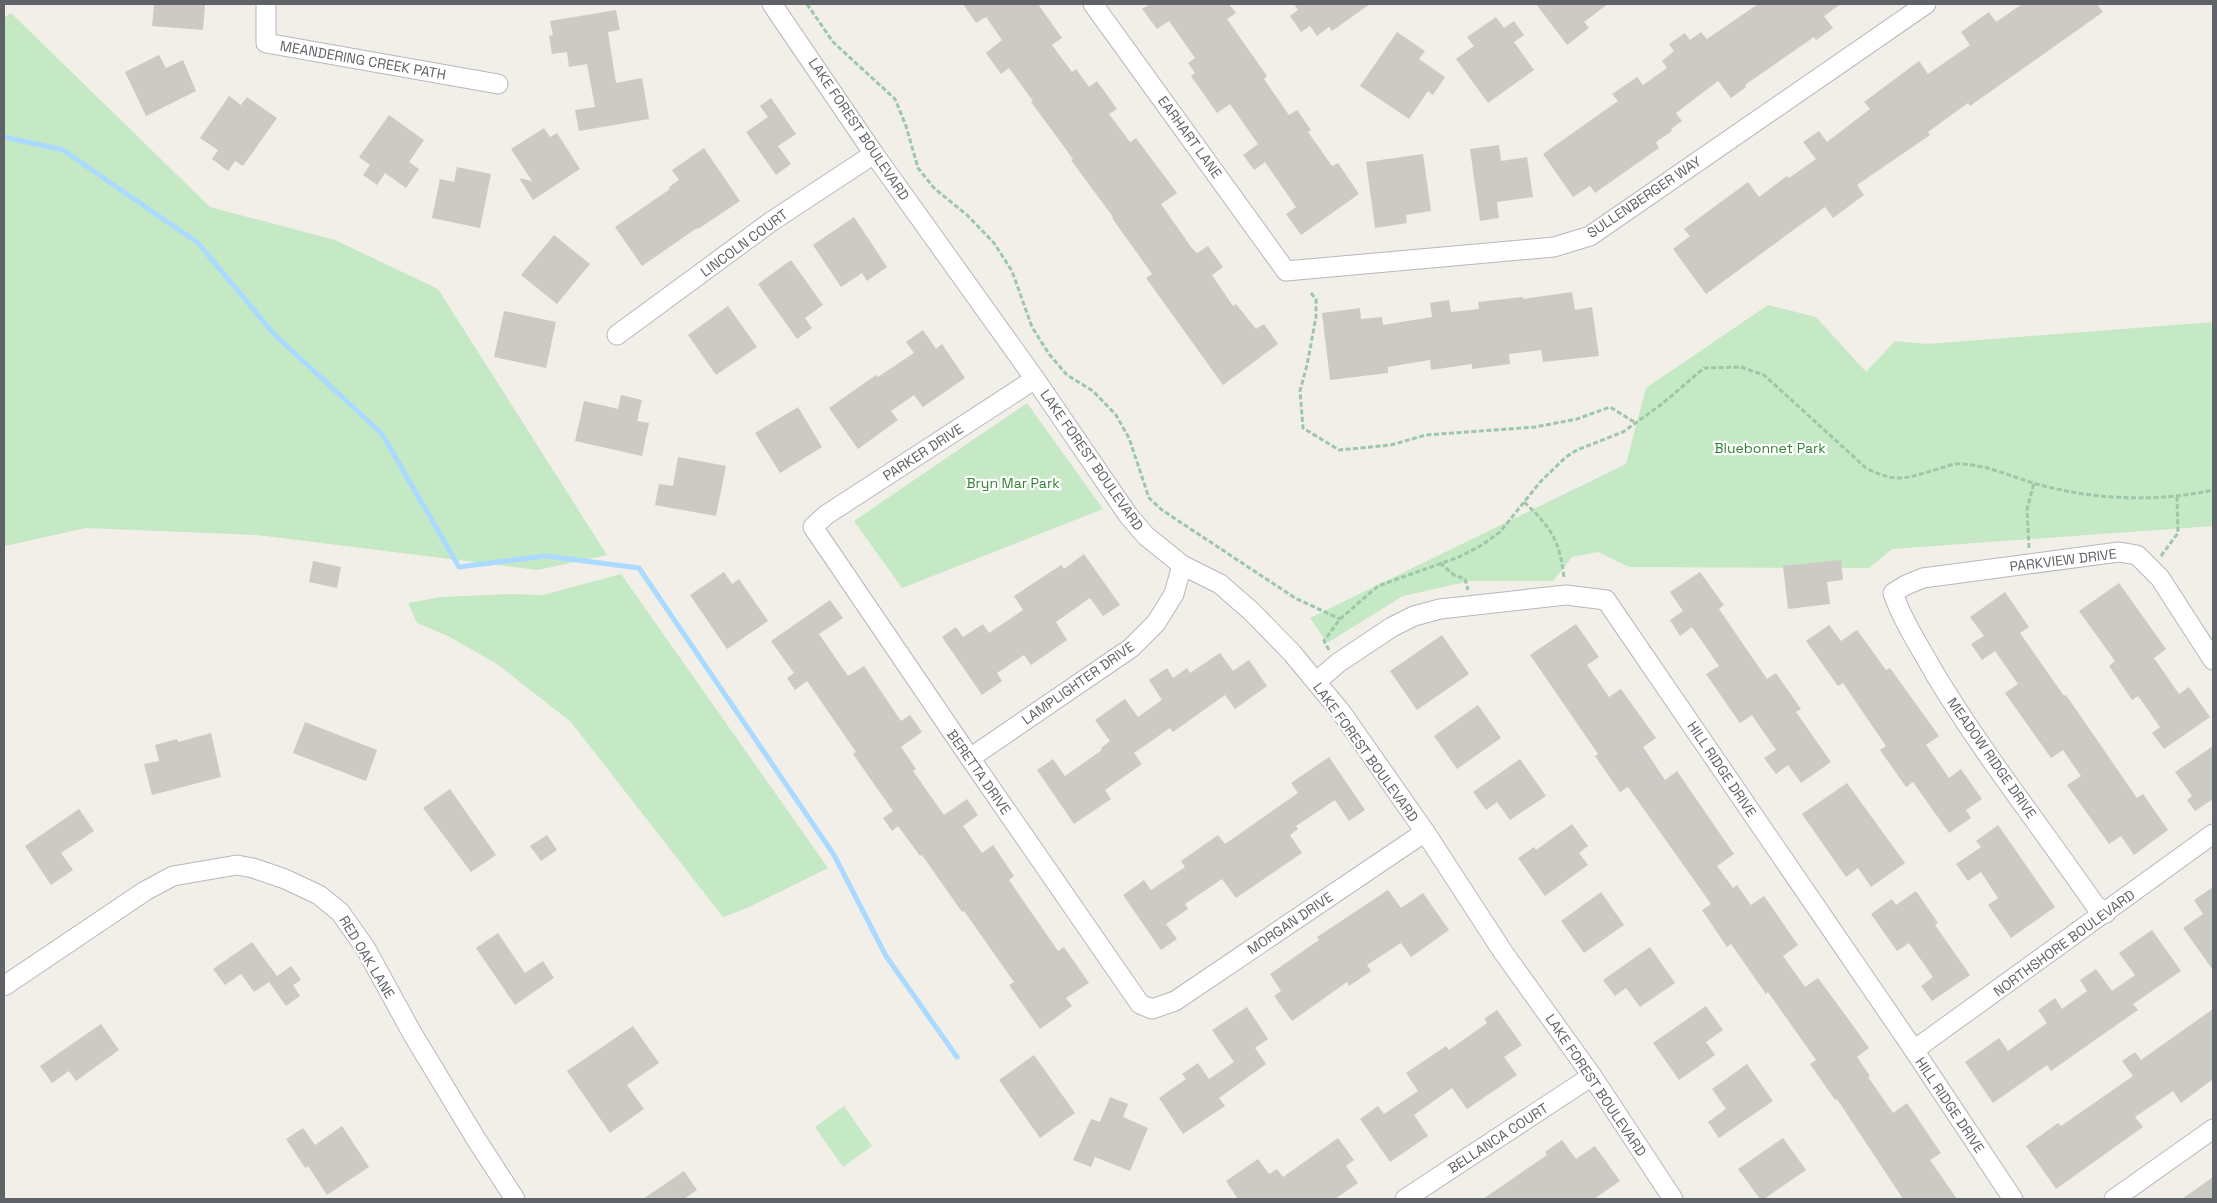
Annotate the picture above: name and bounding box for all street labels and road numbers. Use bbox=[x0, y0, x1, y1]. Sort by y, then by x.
street label: MEANDERING CREEK PATH bbox=[279, 37, 447, 83]
street label: LAKE FOREST BOULEVARD bbox=[805, 54, 913, 204]
street label: EARHART LANE bbox=[1154, 92, 1226, 182]
street label: SULLENBERGER WAY bbox=[1583, 152, 1705, 242]
street label: LINCOLN COURT bbox=[697, 205, 791, 281]
street label: LAKE FOREST BOULEVARD bbox=[1036, 386, 1148, 534]
street label: PARKER DRIVE bbox=[879, 419, 967, 485]
street label: PARKVIEW DRIVE bbox=[2008, 544, 2118, 575]
street label: LAMPLIGHTER DRIVE bbox=[1018, 637, 1138, 729]
street label: LAKE FOREST BOULEVARD bbox=[1309, 679, 1423, 825]
street label: MEADOW RIDGE DRIVE bbox=[1943, 694, 2041, 822]
street label: HILL RIDGE DRIVE bbox=[1683, 718, 1761, 820]
street label: BERETTA DRIVE bbox=[943, 726, 1015, 818]
street label: NORTHSHORE BOULEVARD bbox=[1990, 886, 2138, 1000]
street label: MORGAN DRIVE bbox=[1244, 888, 1336, 958]
street label: RED OAK LANE bbox=[335, 912, 399, 1002]
street label: LAKE FOREST BOULEVARD bbox=[1542, 1010, 1650, 1160]
street label: HILL RIDGE DRIVE bbox=[1911, 1054, 1989, 1156]
street label: BELLANCA COURT bbox=[1444, 1099, 1552, 1177]

